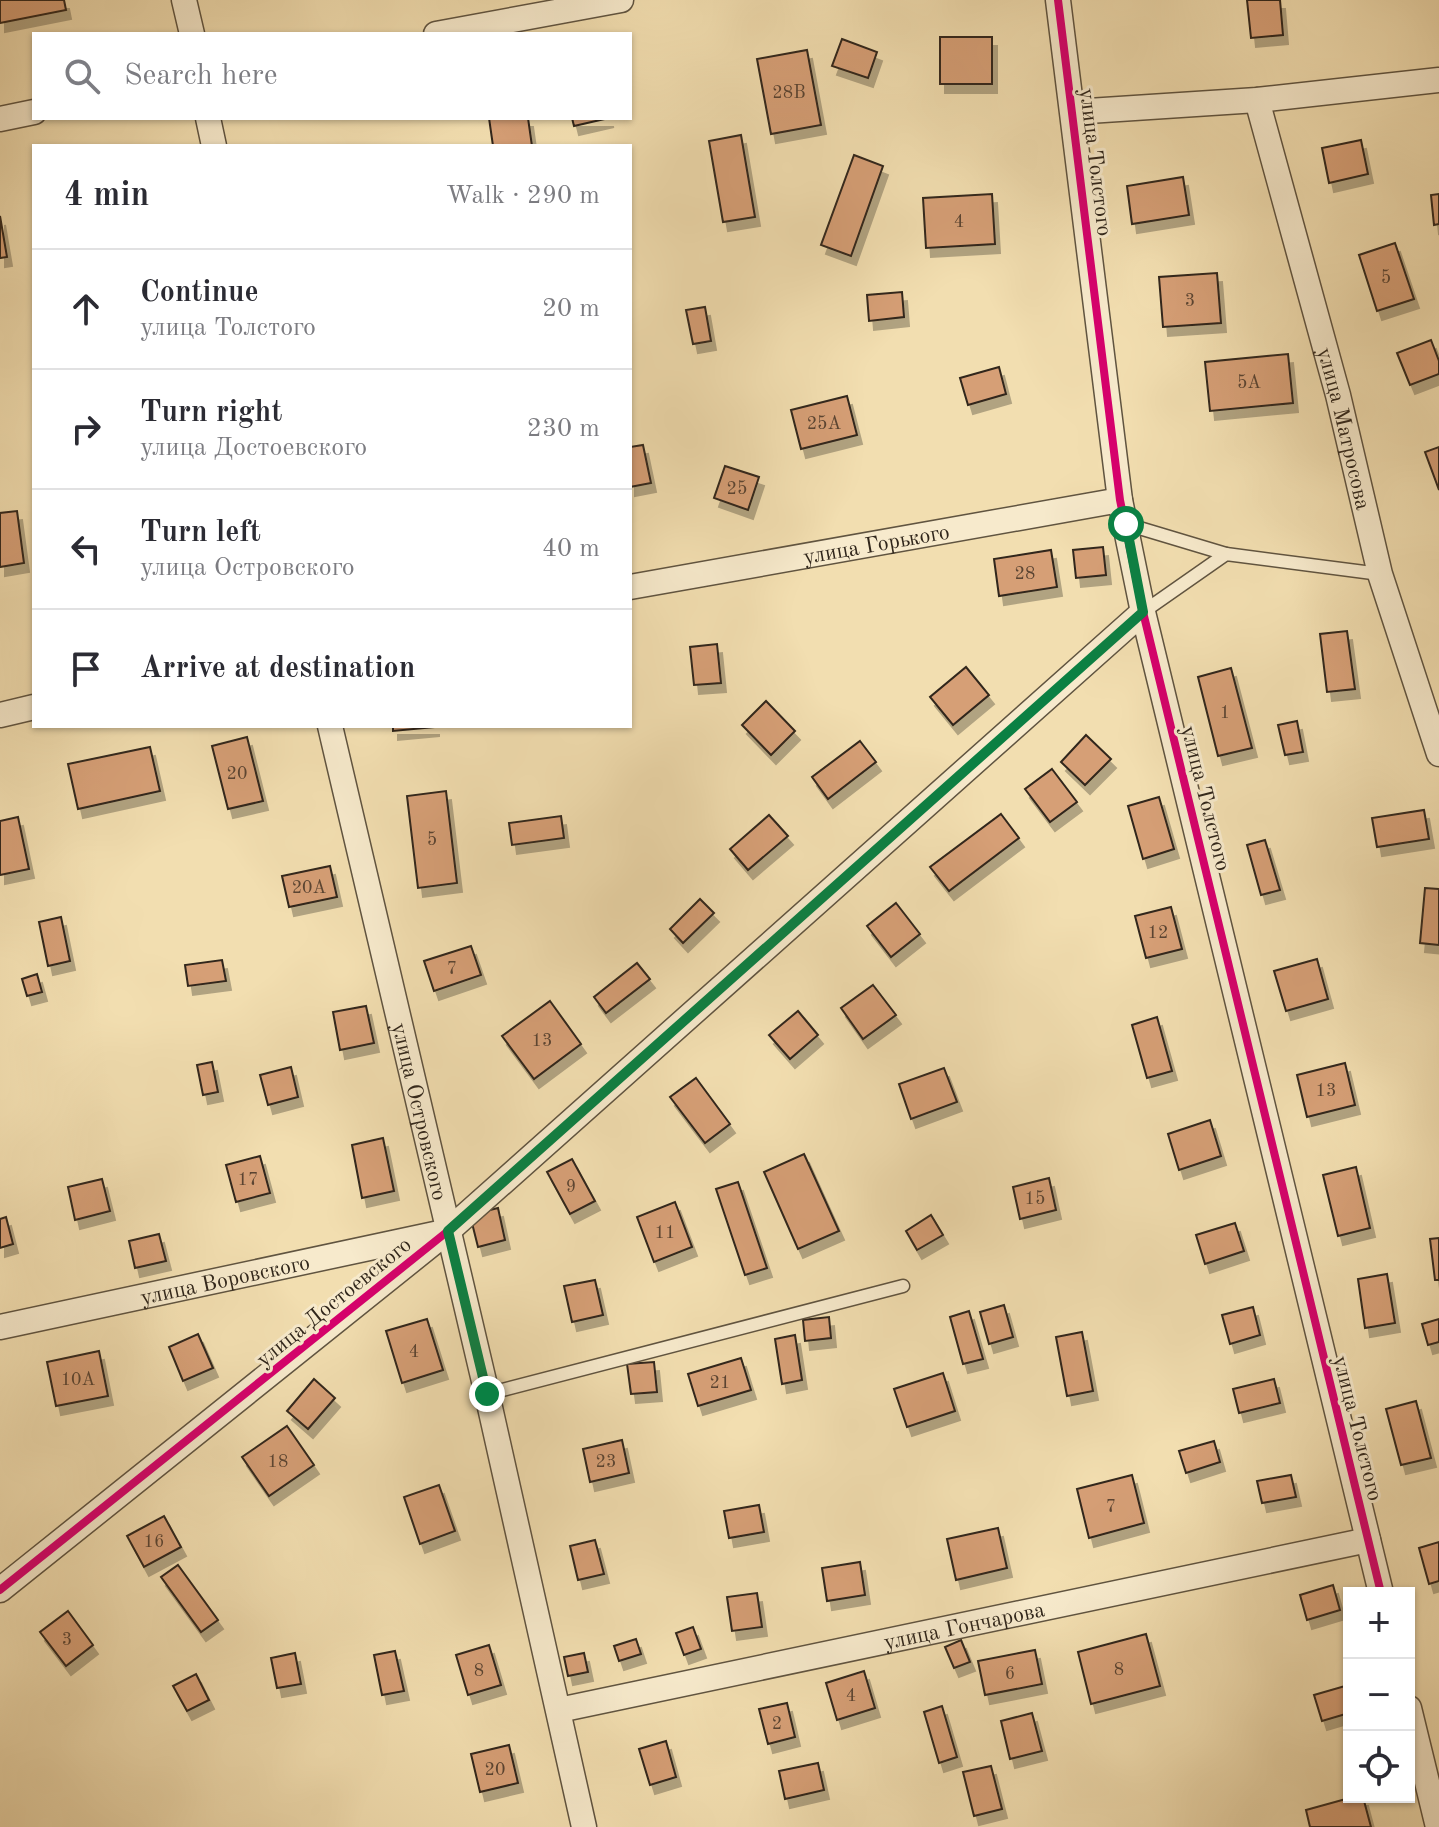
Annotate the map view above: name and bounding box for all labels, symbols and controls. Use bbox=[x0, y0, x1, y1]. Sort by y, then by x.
search box bbox=[32, 32, 632, 120]
icon: search bbox=[60, 54, 104, 98]
text: Search here bbox=[124, 61, 278, 91]
house number: 28В bbox=[772, 84, 806, 102]
street label: улица Толстого bbox=[1075, 87, 1115, 237]
text: 4 min bbox=[64, 179, 149, 213]
text: Walk · 290 m bbox=[446, 183, 600, 209]
house number: 4 bbox=[954, 213, 964, 231]
house number: 5 bbox=[1381, 269, 1391, 287]
text: Continue bbox=[140, 278, 259, 308]
icon: ahead bbox=[64, 287, 108, 331]
house number: 3 bbox=[1185, 292, 1195, 310]
text: 20 m bbox=[542, 296, 600, 322]
text: улица Толстого bbox=[140, 315, 316, 341]
street label: улица Матросова bbox=[1312, 345, 1374, 512]
house number: 5А bbox=[1237, 374, 1261, 392]
text: Turn right bbox=[140, 398, 282, 428]
icon: right bbox=[64, 407, 108, 451]
house number: 25А bbox=[807, 415, 842, 433]
text: 230 m bbox=[527, 416, 600, 442]
text: улица Достоевского bbox=[140, 435, 367, 461]
house number: 25 bbox=[727, 480, 747, 498]
route start bbox=[1108, 506, 1144, 542]
text: Turn left bbox=[140, 518, 261, 548]
street label: улица Горького bbox=[802, 521, 951, 569]
icon: left bbox=[64, 527, 108, 571]
text: 40 m bbox=[542, 536, 600, 562]
text: улица Островского bbox=[140, 555, 355, 581]
house number: 28 bbox=[1015, 565, 1035, 583]
icon: arrive bbox=[64, 647, 108, 691]
text: Arrive at destination bbox=[140, 654, 415, 684]
house number: 1 bbox=[1220, 704, 1230, 722]
street label: улица Толстого bbox=[1176, 724, 1234, 873]
house number: 20 bbox=[227, 765, 247, 783]
house number: 5 bbox=[427, 831, 437, 849]
house number: 20А bbox=[292, 879, 327, 897]
house number: 12 bbox=[1148, 924, 1168, 942]
house number: 7 bbox=[447, 960, 457, 978]
street label: улица Островского bbox=[387, 1021, 450, 1203]
house number: 13 bbox=[532, 1032, 552, 1050]
house number: 13 bbox=[1316, 1082, 1336, 1100]
house number: 17 bbox=[238, 1171, 258, 1189]
house number: 9 bbox=[566, 1178, 576, 1196]
house number: 15 bbox=[1025, 1190, 1045, 1208]
house number: 11 bbox=[655, 1224, 675, 1242]
street label: улица Достоевского bbox=[253, 1234, 416, 1372]
street label: улица Воровского bbox=[139, 1252, 312, 1310]
house number: 4 bbox=[409, 1343, 419, 1361]
street label: улица Толстого bbox=[1328, 1354, 1386, 1503]
house number: 10А bbox=[61, 1371, 96, 1389]
house number: 21 bbox=[710, 1374, 730, 1392]
route end bbox=[469, 1376, 505, 1412]
house number: 18 bbox=[268, 1453, 288, 1471]
house number: 23 bbox=[596, 1453, 616, 1471]
house number: 7 bbox=[1106, 1498, 1116, 1516]
house number: 16 bbox=[144, 1533, 164, 1551]
map controls bbox=[1343, 1587, 1415, 1803]
button: + bbox=[1343, 1587, 1415, 1659]
street label: улица Гончарова bbox=[882, 1599, 1047, 1654]
house number: 3 bbox=[62, 1631, 72, 1649]
button: − bbox=[1343, 1659, 1415, 1731]
house number: 8 bbox=[1114, 1661, 1124, 1679]
house number: 8 bbox=[474, 1662, 484, 1680]
house number: 6 bbox=[1005, 1665, 1015, 1683]
house number: 4 bbox=[846, 1687, 856, 1705]
house number: 2 bbox=[772, 1715, 782, 1733]
button: locate bbox=[1343, 1731, 1415, 1803]
house number: 20 bbox=[485, 1761, 505, 1779]

